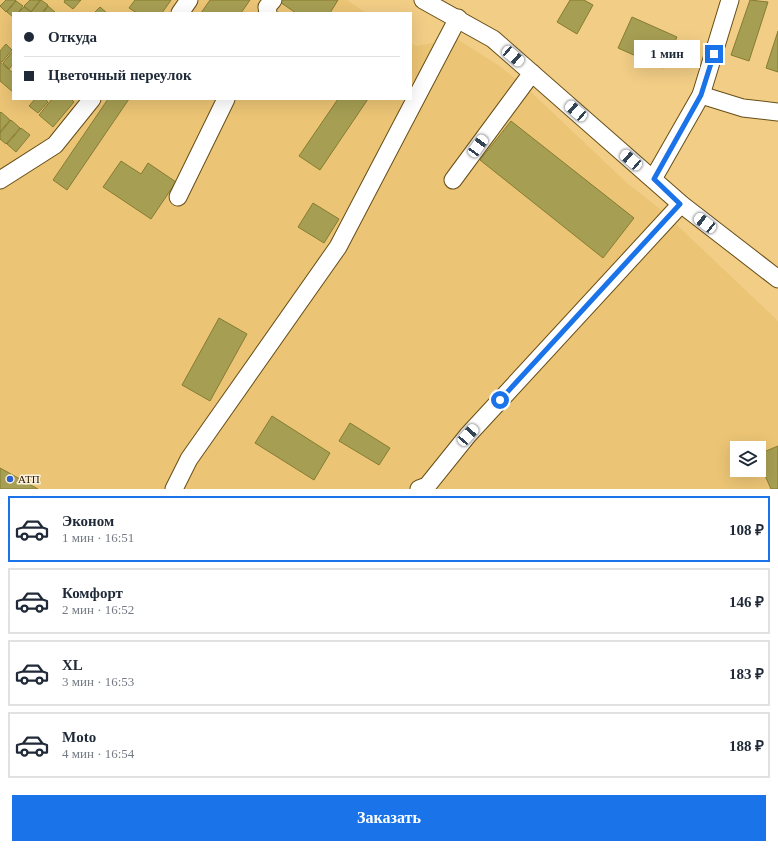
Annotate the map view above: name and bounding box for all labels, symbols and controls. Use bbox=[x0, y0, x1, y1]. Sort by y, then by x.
text: Откуда bbox=[48, 29, 97, 45]
callout: 1 мин bbox=[634, 40, 700, 68]
car bbox=[500, 44, 526, 68]
route end bbox=[705, 45, 723, 63]
text: 1 мин bbox=[650, 46, 684, 61]
text: Цветочный переулок bbox=[48, 67, 192, 83]
car bbox=[563, 99, 589, 123]
car bbox=[466, 133, 490, 159]
car bbox=[618, 148, 644, 172]
car bbox=[692, 211, 718, 235]
route start bbox=[491, 391, 509, 409]
car bbox=[456, 422, 480, 448]
map controls bbox=[730, 441, 766, 477]
button: layers bbox=[730, 441, 766, 477]
place label: АТП bbox=[18, 473, 40, 485]
marker: АТП bbox=[5, 474, 15, 484]
icon: car bbox=[14, 511, 50, 547]
text: Эконом bbox=[62, 513, 114, 529]
text: 108 ₽ bbox=[729, 522, 764, 538]
text: 1 мин · 16:51 bbox=[62, 530, 134, 545]
icon: car bbox=[14, 583, 50, 619]
text: Комфорт bbox=[62, 585, 123, 601]
text: 146 ₽ bbox=[729, 594, 764, 610]
text: 2 мин · 16:52 bbox=[62, 602, 134, 617]
icon: car bbox=[14, 655, 50, 691]
text: XL bbox=[62, 657, 83, 673]
text: 183 ₽ bbox=[729, 666, 764, 682]
text: 3 мин · 16:53 bbox=[62, 674, 134, 689]
icon: car bbox=[14, 727, 50, 763]
text: Moto bbox=[62, 729, 96, 745]
text: 188 ₽ bbox=[729, 738, 764, 754]
text: 4 мин · 16:54 bbox=[62, 746, 134, 761]
button: Заказать bbox=[12, 795, 766, 841]

